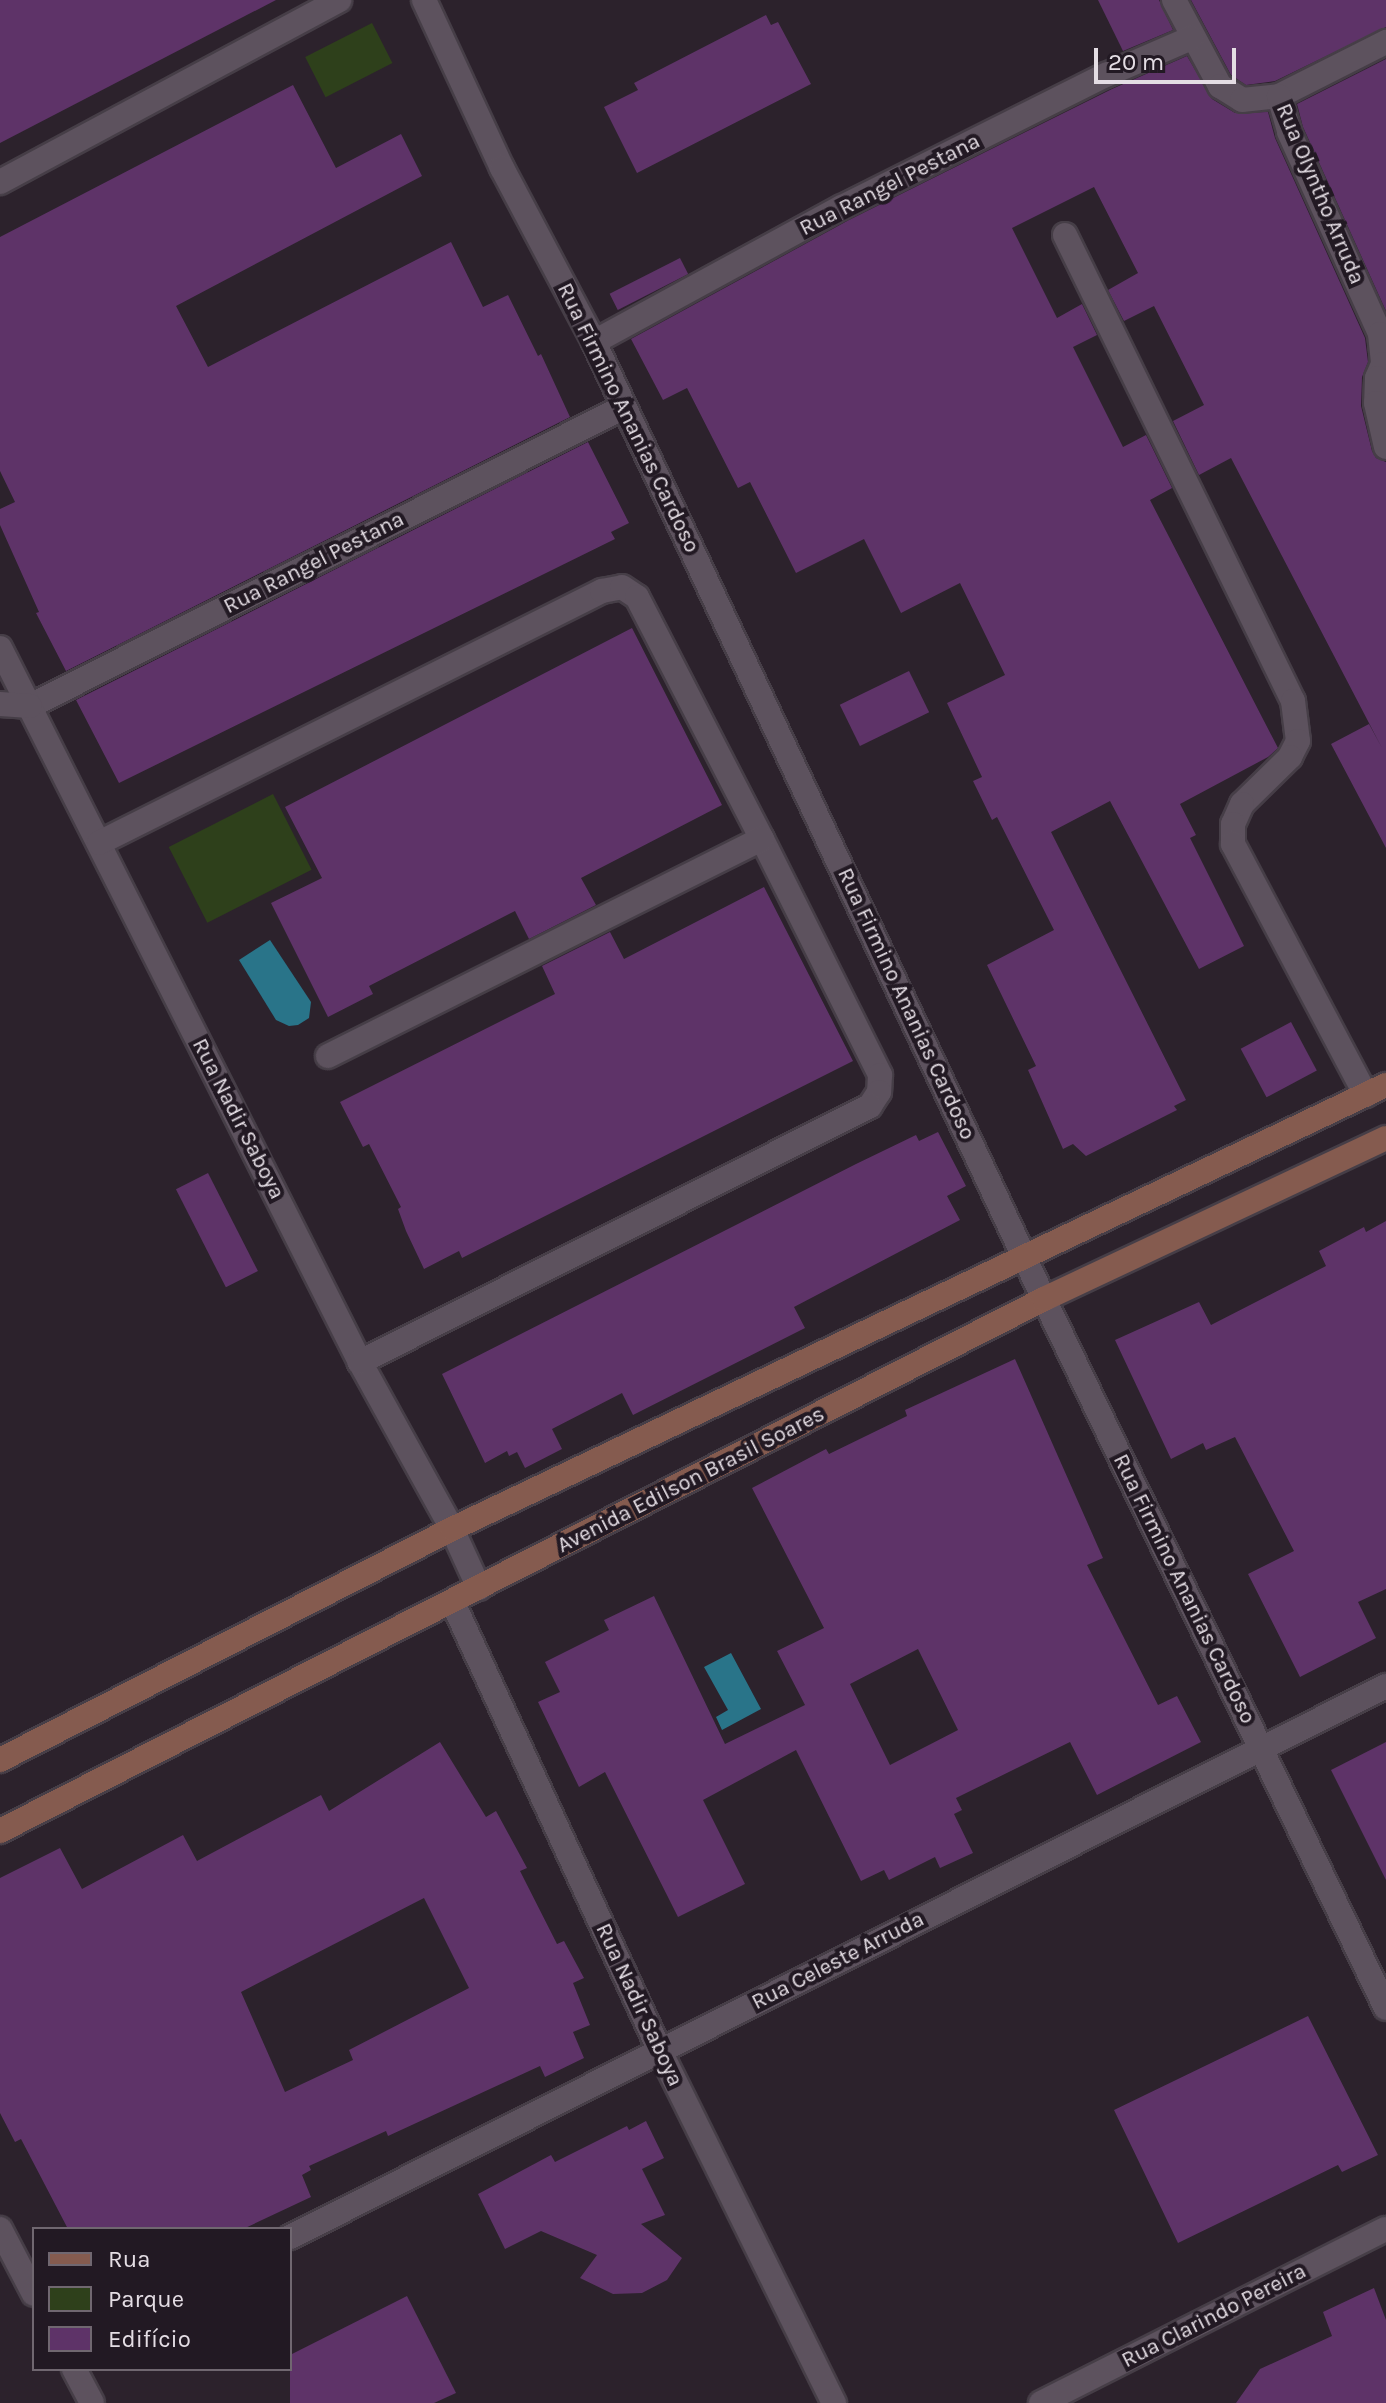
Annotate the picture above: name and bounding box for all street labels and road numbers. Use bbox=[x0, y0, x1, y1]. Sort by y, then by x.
street label: Rua Olyntho Arruda bbox=[1270, 100, 1370, 288]
street label: Rua Rangel Pestana bbox=[795, 128, 985, 242]
street label: Rua Firmino Ananias Cardoso bbox=[551, 279, 705, 557]
street label: Rua Rangel Pestana bbox=[219, 506, 409, 620]
street label: Rua Firmino Ananias Cardoso bbox=[831, 864, 981, 1144]
street label: Rua Nadir Saboya bbox=[186, 1034, 290, 1204]
street label: Avenida Edilson Brasil Soares bbox=[553, 1401, 829, 1559]
street label: Rua Firmino Ananias Cardoso bbox=[1107, 1450, 1261, 1728]
street label: Rua Celeste Arruda bbox=[747, 1906, 929, 2016]
street label: Rua Nadir Saboya bbox=[590, 1919, 688, 2091]
street label: Rua Clarindo Pereira bbox=[1117, 2258, 1311, 2374]

